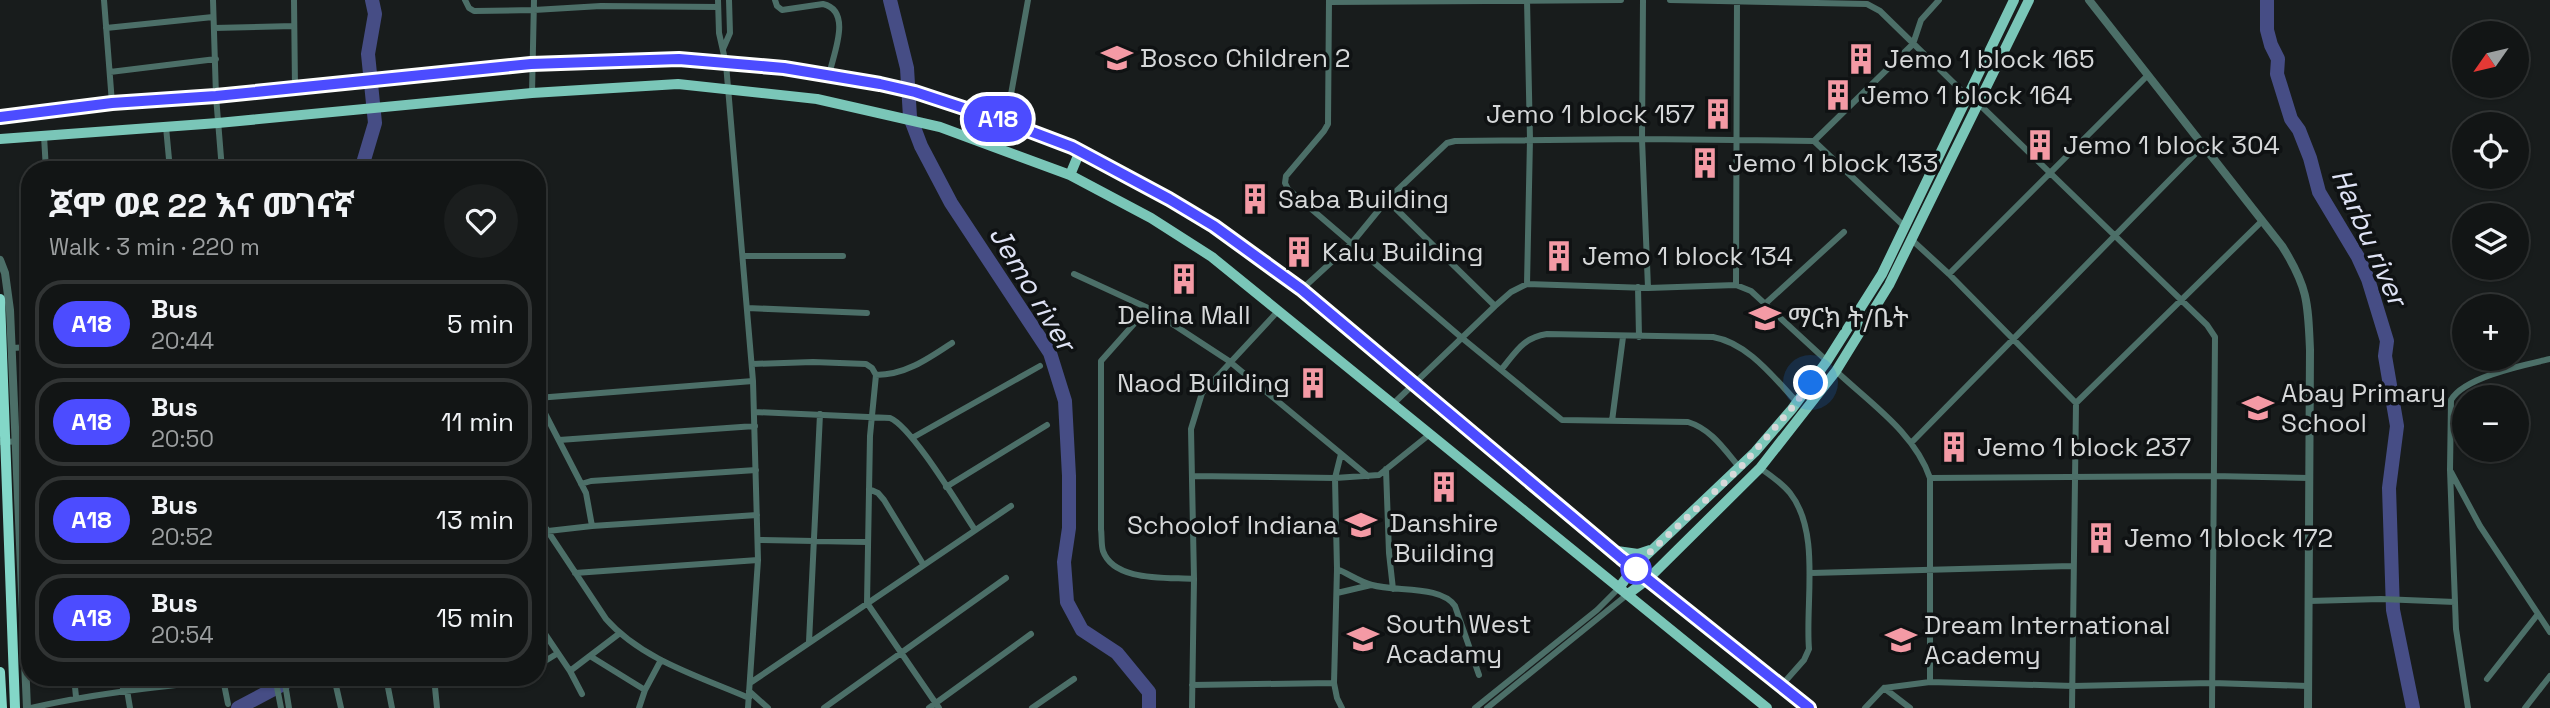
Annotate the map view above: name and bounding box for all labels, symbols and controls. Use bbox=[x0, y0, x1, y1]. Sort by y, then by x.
north arrow bbox=[2452, 21, 2529, 98]
map controls bbox=[2452, 21, 2529, 462]
school or university icon: Bosco Children 2 bbox=[1100, 41, 1134, 75]
place label: Bosco Children 2 bbox=[1140, 41, 1350, 75]
building icon: Jemo 1 block 165 bbox=[1844, 42, 1878, 76]
place label: Jemo 1 block 165 bbox=[1884, 42, 2095, 76]
building icon: Jemo 1 block 164 bbox=[1821, 78, 1855, 112]
place label: Jemo 1 block 164 bbox=[1861, 78, 2072, 112]
line badge: A18 bbox=[958, 96, 1038, 142]
place label: Jemo 1 block 157 bbox=[1486, 97, 1695, 131]
building icon: Jemo 1 block 157 bbox=[1701, 97, 1735, 131]
text: A18 bbox=[978, 103, 1018, 134]
button: locate bbox=[2452, 112, 2529, 189]
building icon: Jemo 1 block 304 bbox=[2023, 128, 2057, 162]
place label: Jemo 1 block 304 bbox=[2063, 128, 2280, 162]
building icon: Jemo 1 block 133 bbox=[1688, 146, 1722, 180]
place label: Jemo 1 block 133 bbox=[1728, 146, 1938, 180]
water label: Harbu river bbox=[2324, 163, 2418, 314]
building icon: Saba Building bbox=[1238, 182, 1272, 216]
place label: Saba Building bbox=[1278, 182, 1449, 216]
button: heart bbox=[444, 184, 518, 258]
text: ጆሞ ወደ 22 እና መገናኛ bbox=[49, 185, 355, 227]
button: layers bbox=[2452, 203, 2529, 280]
water label: Jemo river bbox=[981, 219, 1086, 360]
text: Walk · 3 min · 220 m bbox=[49, 232, 260, 262]
building icon: Kalu Building bbox=[1282, 235, 1316, 269]
place label: Kalu Building bbox=[1322, 235, 1483, 269]
building icon: Jemo 1 block 134 bbox=[1542, 239, 1576, 273]
place label: Jemo 1 block 134 bbox=[1582, 239, 1793, 273]
building icon: Delina Mall bbox=[1167, 262, 1201, 296]
text: Bus bbox=[151, 292, 198, 326]
button: + bbox=[2452, 294, 2529, 371]
place label: Delina Mall bbox=[1117, 298, 1251, 332]
school or university icon: ማርክ ት/ቤት bbox=[1748, 301, 1782, 335]
place label: ማርክ ት/ቤት bbox=[1788, 301, 1909, 335]
text: 5 min bbox=[447, 307, 514, 341]
text: A18 bbox=[71, 308, 112, 339]
text: 20:44 bbox=[151, 326, 214, 356]
your location bbox=[1793, 365, 1828, 400]
place label: Naod Building bbox=[1117, 366, 1290, 400]
building icon: Naod Building bbox=[1296, 366, 1330, 400]
place label: Abay Primary School bbox=[2281, 376, 2446, 440]
button: − bbox=[2452, 385, 2529, 462]
text: Bus bbox=[151, 390, 198, 424]
school or university icon: Abay Primary School bbox=[2241, 391, 2275, 425]
text: 11 min bbox=[441, 405, 514, 439]
text: A18 bbox=[71, 406, 112, 437]
text: 20:50 bbox=[151, 424, 214, 454]
building icon: Jemo 1 block 237 bbox=[1937, 430, 1971, 464]
place label: Jemo 1 block 237 bbox=[1977, 430, 2191, 464]
building icon: Danshire Building bbox=[1427, 470, 1461, 504]
text: Bus bbox=[151, 488, 198, 522]
text: 13 min bbox=[436, 503, 514, 537]
text: A18 bbox=[71, 504, 112, 535]
place label: Danshire Building bbox=[1390, 506, 1498, 570]
place label: Schoolof Indiana bbox=[1127, 508, 1338, 542]
school or university icon: Schoolof Indiana bbox=[1344, 508, 1378, 542]
building icon: Jemo 1 block 172 bbox=[2084, 521, 2118, 555]
place label: Jemo 1 block 172 bbox=[2124, 521, 2333, 555]
text: 20:52 bbox=[151, 522, 213, 552]
unlabelled marker bbox=[1621, 554, 1651, 584]
text: Bus bbox=[151, 586, 198, 620]
text: 15 min bbox=[436, 601, 514, 635]
text: A18 bbox=[71, 602, 112, 633]
place label: South West Acadamy bbox=[1386, 607, 1531, 671]
place label: Dream International Academy bbox=[1924, 608, 2170, 672]
text: 20:54 bbox=[151, 620, 214, 650]
school or university icon: South West Acadamy bbox=[1346, 622, 1380, 656]
school or university icon: Dream International Academy bbox=[1884, 623, 1918, 657]

